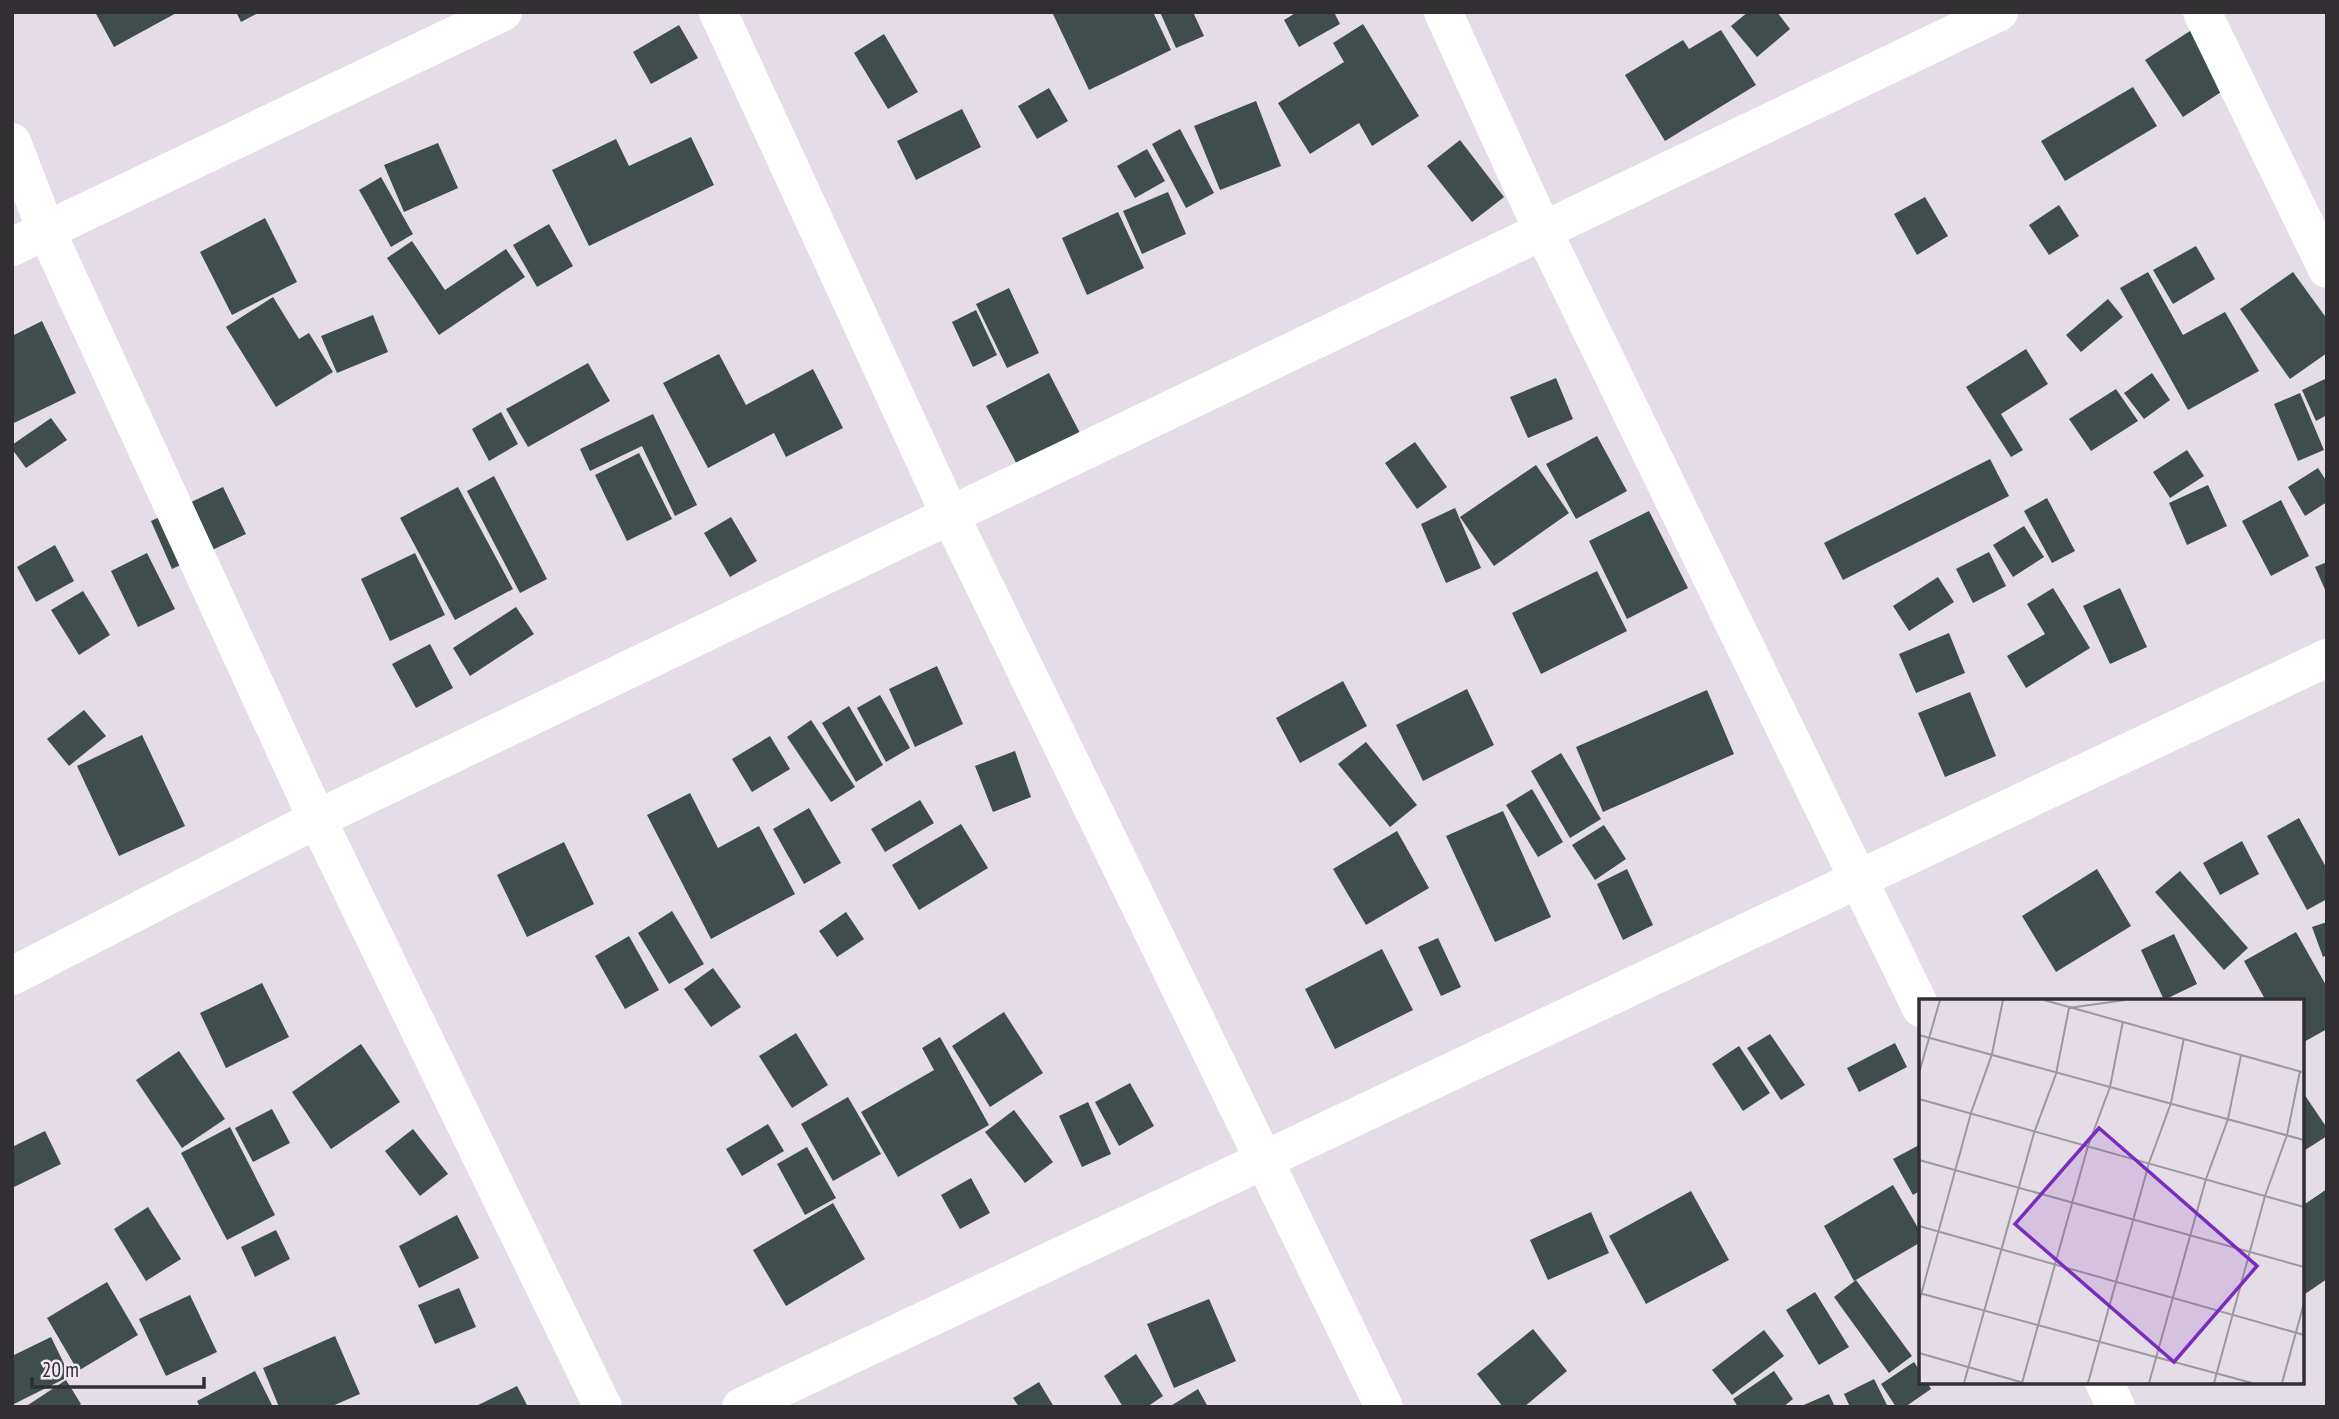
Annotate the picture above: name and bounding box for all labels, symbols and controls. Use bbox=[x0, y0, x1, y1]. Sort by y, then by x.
inset map bbox=[1919, 999, 2304, 1384]
scale bar bbox=[32, 1346, 203, 1390]
text: 20 m bbox=[42, 1356, 79, 1383]

